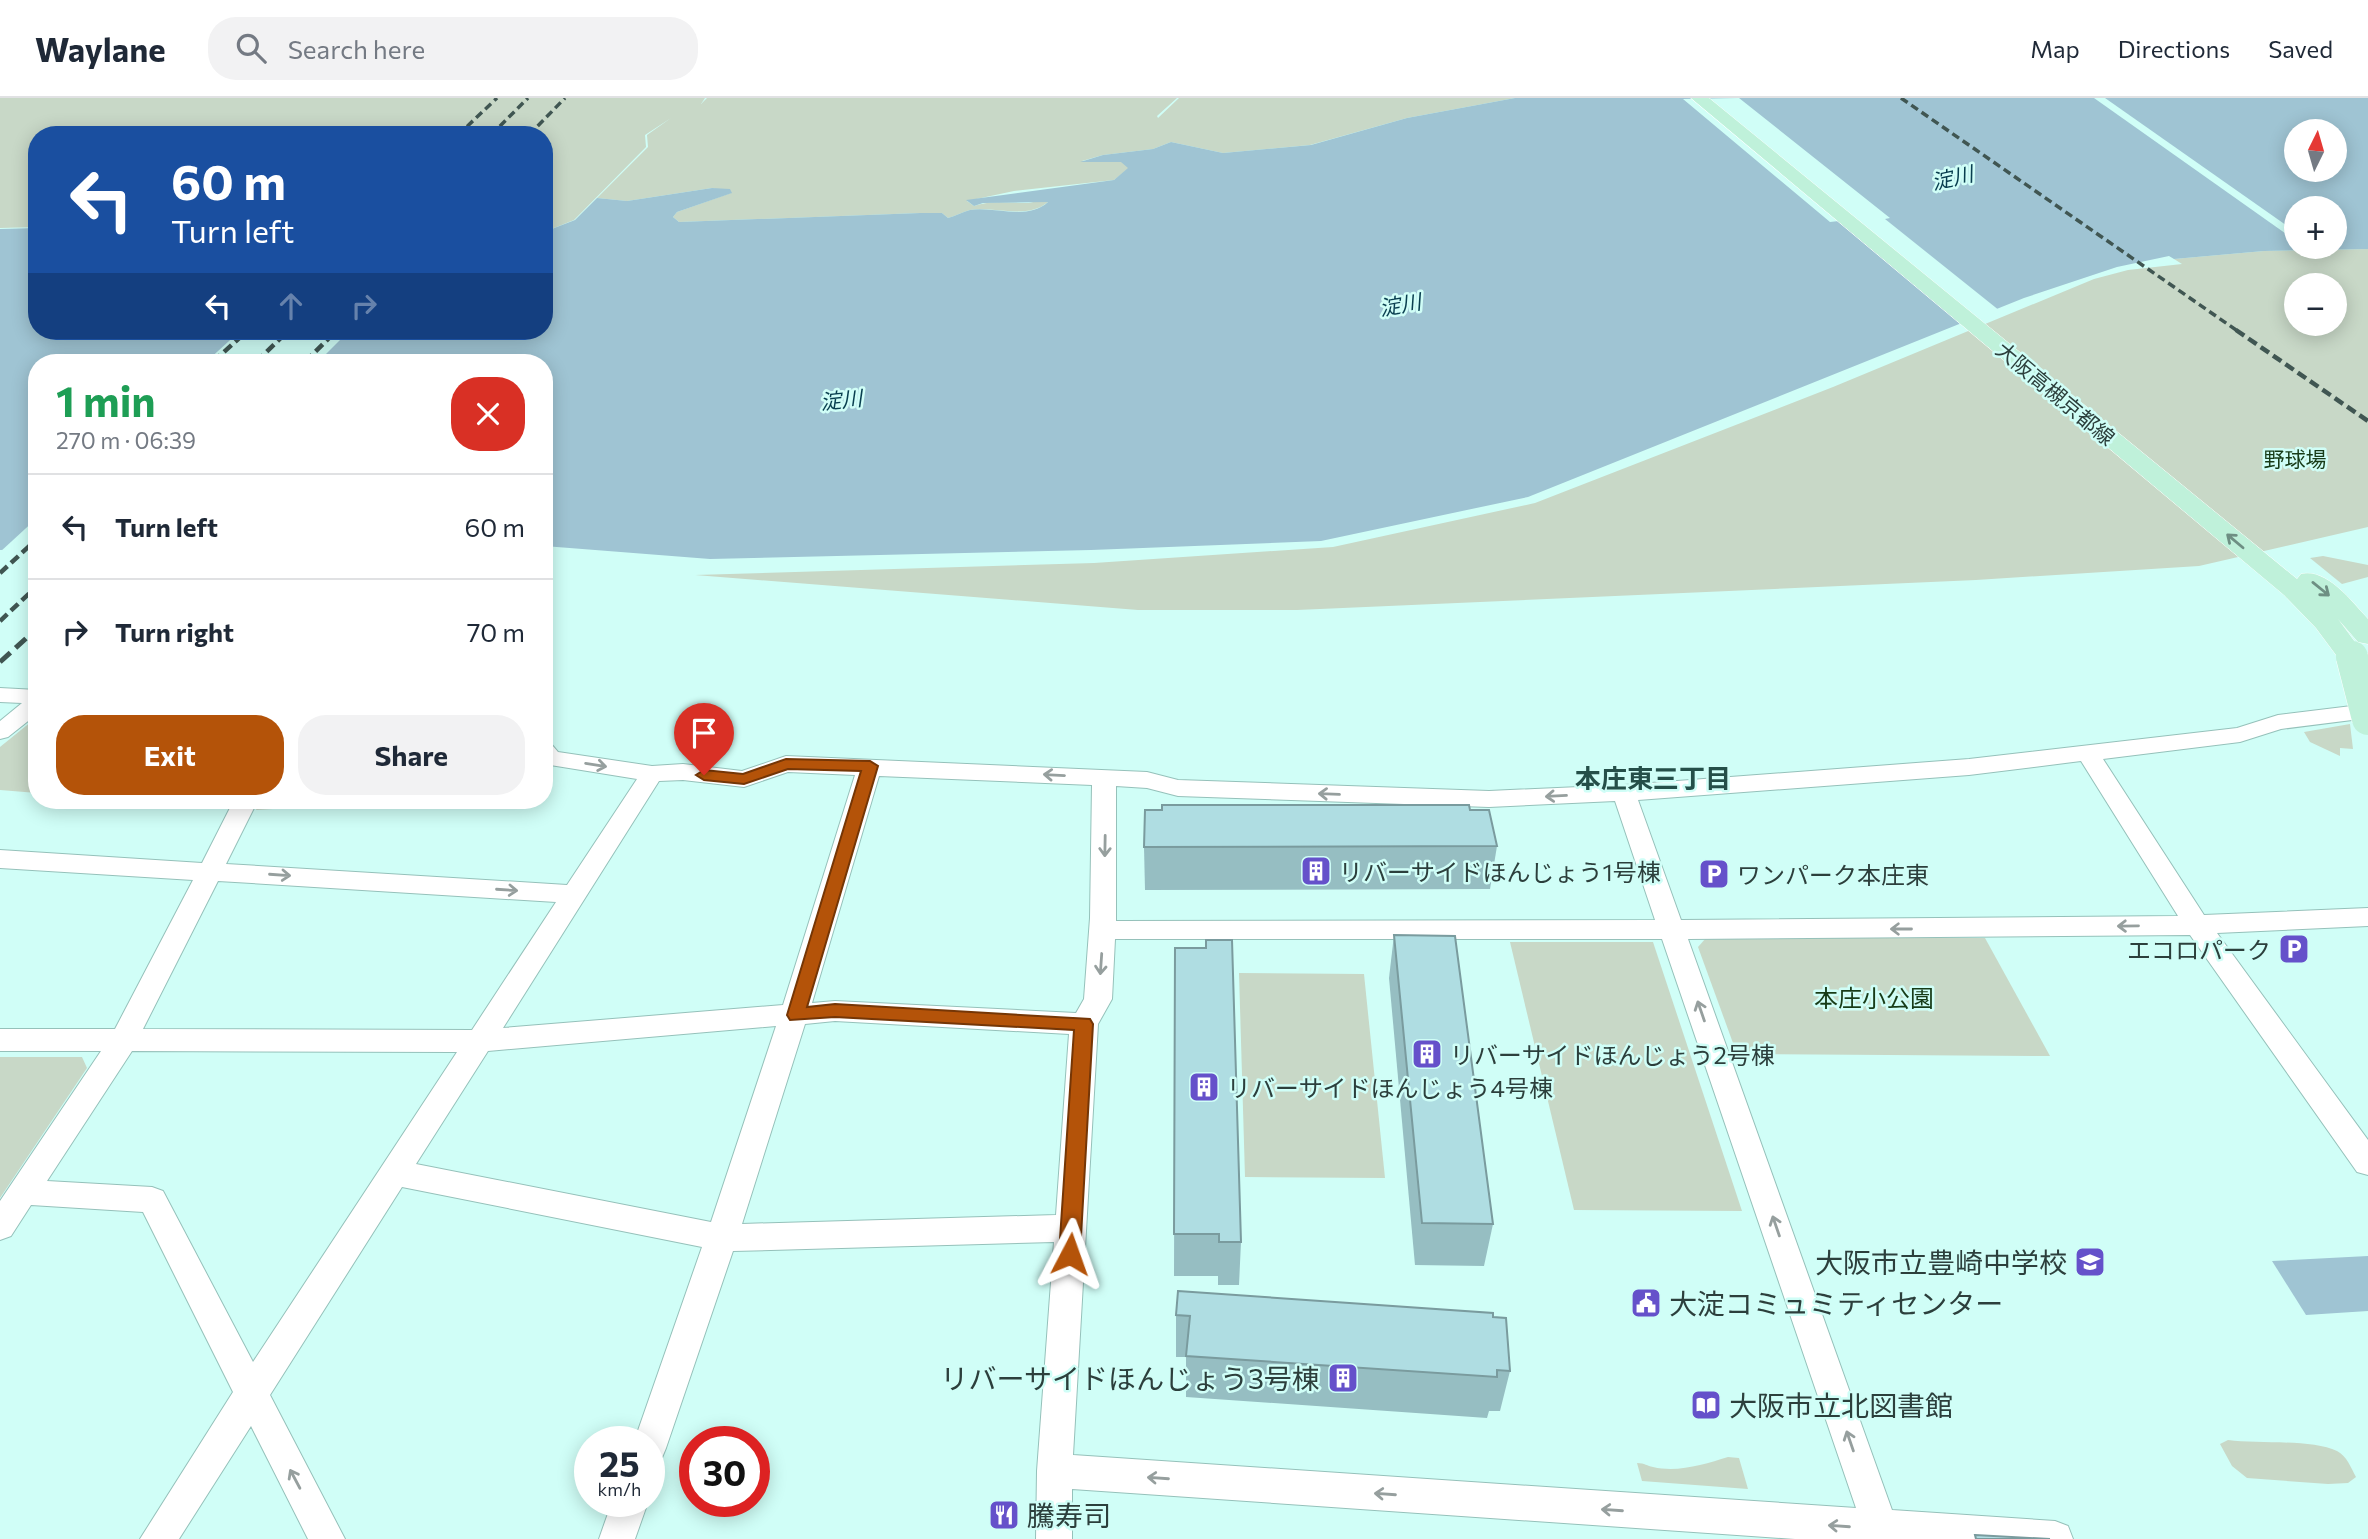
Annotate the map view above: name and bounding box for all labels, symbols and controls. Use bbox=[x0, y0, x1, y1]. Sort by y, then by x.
search box bbox=[208, 17, 698, 80]
text: Waylane bbox=[35, 28, 166, 69]
icon: search bbox=[232, 29, 270, 67]
text: Search here bbox=[288, 33, 425, 64]
text: Map bbox=[2030, 34, 2080, 63]
text: Directions bbox=[2118, 34, 2230, 63]
text: Saved bbox=[2268, 34, 2333, 63]
north arrow bbox=[2284, 119, 2347, 182]
map controls bbox=[2284, 119, 2347, 336]
text: 60 m bbox=[171, 150, 286, 210]
icon: left bbox=[56, 154, 147, 245]
water label: 淀川 bbox=[1929, 160, 1977, 194]
button: + bbox=[2284, 196, 2347, 259]
text: Turn left bbox=[171, 210, 295, 250]
button: − bbox=[2284, 273, 2347, 336]
icon: left bbox=[199, 287, 237, 325]
icon: ahead bbox=[272, 287, 310, 325]
icon: right bbox=[345, 287, 383, 325]
water label: 淀川 bbox=[1377, 288, 1425, 320]
street label: 大阪高槻京都線 bbox=[1992, 336, 2120, 450]
text: 1 min bbox=[56, 374, 156, 426]
button: close bbox=[451, 377, 525, 451]
water label: 淀川 bbox=[819, 384, 865, 414]
text: 270 m · 06:39 bbox=[56, 426, 196, 454]
park label: 野球場 bbox=[2264, 446, 2327, 471]
icon: left bbox=[56, 508, 94, 546]
text: Turn left bbox=[115, 511, 218, 542]
text: 60 m bbox=[465, 511, 525, 542]
one-way arrow bbox=[2226, 534, 2244, 549]
one-way arrow bbox=[2312, 581, 2330, 597]
icon: right bbox=[56, 613, 94, 651]
text: Turn right bbox=[115, 616, 234, 647]
text: 70 m bbox=[467, 616, 525, 647]
pin bbox=[674, 703, 734, 775]
icon: arrive bbox=[685, 714, 723, 752]
button: Exit bbox=[56, 715, 284, 795]
button: Share bbox=[298, 715, 525, 795]
one-way arrow bbox=[585, 759, 607, 772]
district label: 本庄東三丁目 bbox=[1575, 762, 1731, 793]
one-way arrow bbox=[1042, 769, 1065, 782]
one-way arrow bbox=[1318, 787, 1341, 800]
one-way arrow bbox=[1545, 790, 1568, 803]
one-way arrow bbox=[1098, 834, 1112, 857]
building icon: リバーサイドほんじょう1号棟 bbox=[1299, 854, 1333, 888]
place label: リバーサイドほんじょう1号棟 bbox=[1339, 857, 1661, 886]
parking icon: ワンパーク本庄東 bbox=[1697, 857, 1731, 891]
place label: ワンパーク本庄東 bbox=[1737, 860, 1929, 889]
one-way arrow bbox=[268, 868, 291, 881]
one-way arrow bbox=[495, 884, 518, 897]
one-way arrow bbox=[2117, 919, 2140, 933]
one-way arrow bbox=[1890, 922, 1913, 936]
parking icon: エコロパーク bbox=[2277, 932, 2311, 966]
place label: エコロパーク bbox=[2127, 935, 2271, 964]
one-way arrow bbox=[1094, 953, 1107, 976]
park label: 本庄小公園 bbox=[1814, 983, 1934, 1012]
one-way arrow bbox=[1694, 1001, 1706, 1023]
building icon: リバーサイドほんじょう2号棟 bbox=[1410, 1037, 1444, 1071]
place label: リバーサイドほんじょう2号棟 bbox=[1450, 1040, 1775, 1069]
building icon: リバーサイドほんじょう4号棟 bbox=[1187, 1070, 1221, 1104]
place label: リバーサイドほんじょう4号棟 bbox=[1227, 1073, 1553, 1102]
one-way arrow bbox=[1769, 1216, 1781, 1238]
position arrow bbox=[1033, 1217, 1107, 1291]
place label: 大阪市立豊崎中学校 bbox=[1815, 1245, 2067, 1279]
school or university icon: 大阪市立豊崎中学校 bbox=[2073, 1245, 2107, 1279]
public building icon: 大淀コミュミティセンター bbox=[1629, 1286, 1663, 1320]
place label: 大淀コミュミティセンター bbox=[1669, 1286, 2003, 1320]
place label: リバーサイドほんじょう3号棟 bbox=[941, 1361, 1320, 1395]
building icon: リバーサイドほんじょう3号棟 bbox=[1326, 1361, 1360, 1395]
library icon: 大阪市立北図書館 bbox=[1689, 1388, 1723, 1422]
place label: 大阪市立北図書館 bbox=[1729, 1388, 1953, 1422]
speed limit sign: 30 bbox=[679, 1426, 770, 1517]
one-way arrow bbox=[1843, 1430, 1856, 1452]
text: 25 bbox=[599, 1441, 640, 1484]
one-way arrow bbox=[288, 1469, 302, 1489]
one-way arrow bbox=[1147, 1472, 1170, 1485]
text: km/h bbox=[598, 1478, 641, 1500]
one-way arrow bbox=[1375, 1487, 1397, 1500]
restaurant icon: 騰寿司 bbox=[987, 1498, 1021, 1532]
place label: 騰寿司 bbox=[1027, 1498, 1111, 1532]
one-way arrow bbox=[1601, 1503, 1624, 1516]
one-way arrow bbox=[1828, 1519, 1851, 1532]

